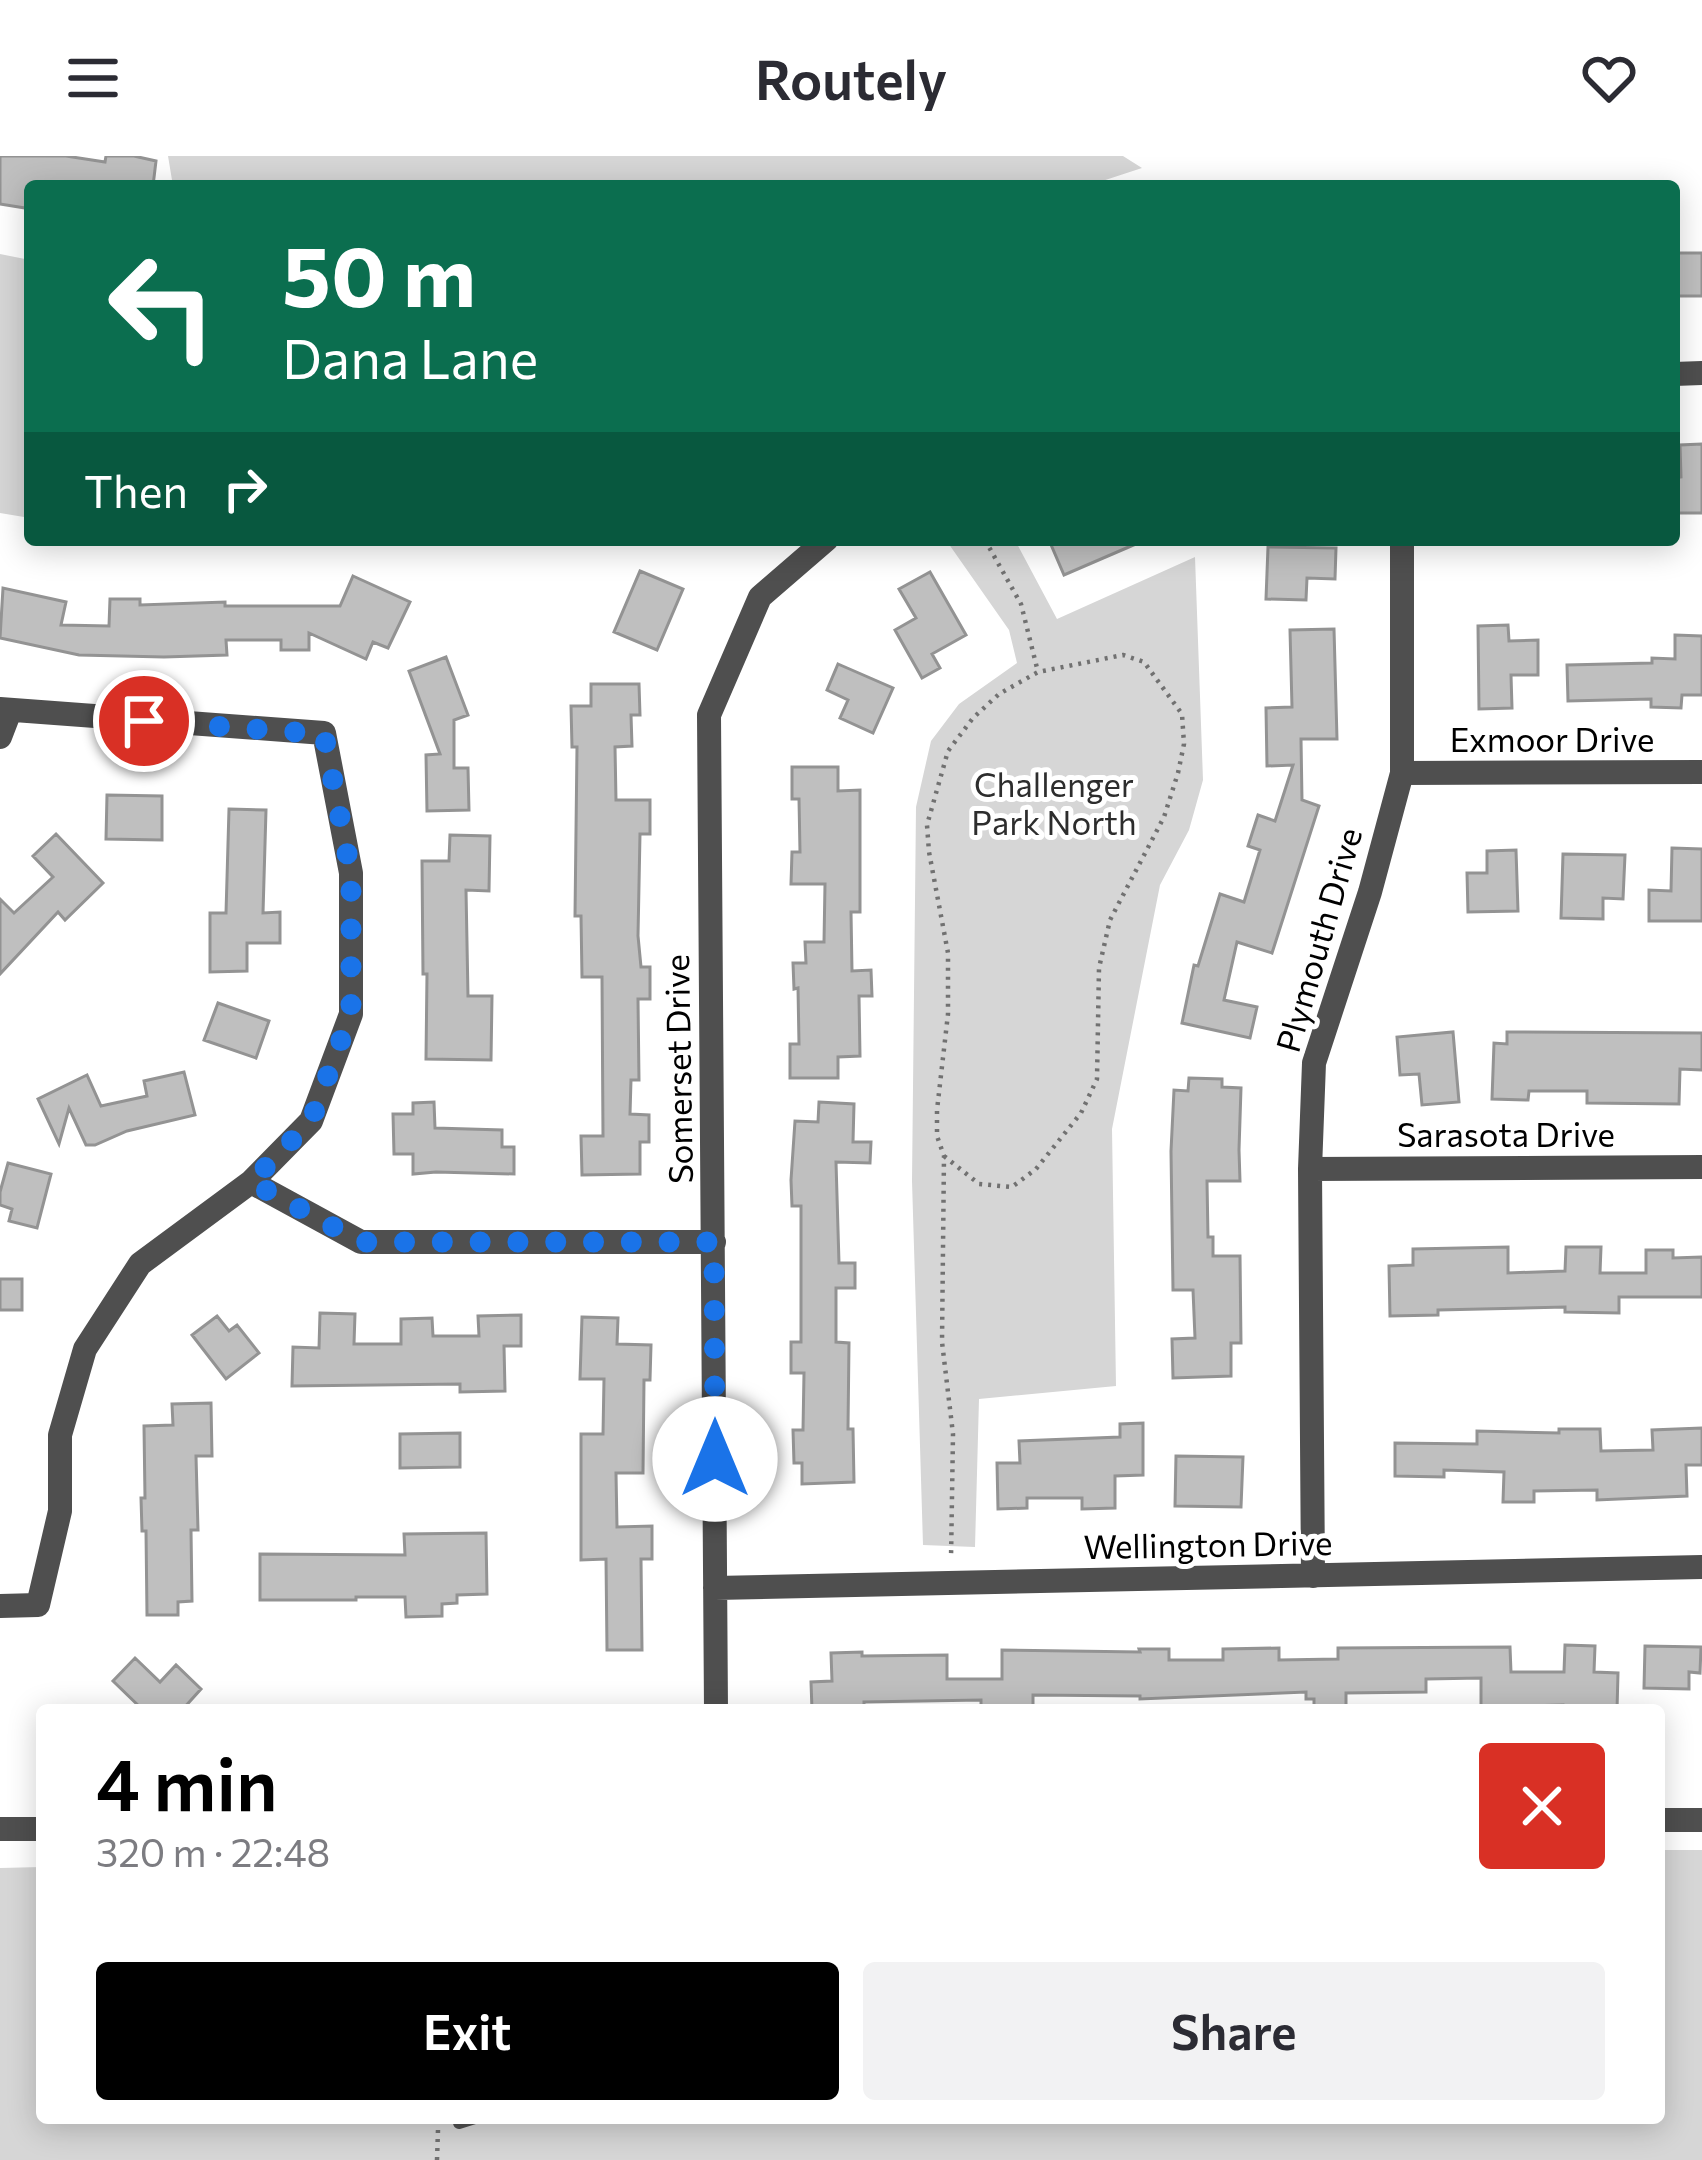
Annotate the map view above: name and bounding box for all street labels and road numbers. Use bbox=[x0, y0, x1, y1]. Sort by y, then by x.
street label: Exmoor Drive bbox=[1450, 718, 1654, 759]
street label: Plymouth Drive bbox=[1266, 823, 1369, 1057]
street label: Somerset Drive bbox=[655, 954, 700, 1184]
street label: Sarasota Drive bbox=[1397, 1113, 1615, 1154]
street label: Wellington Drive bbox=[1083, 1521, 1333, 1566]

